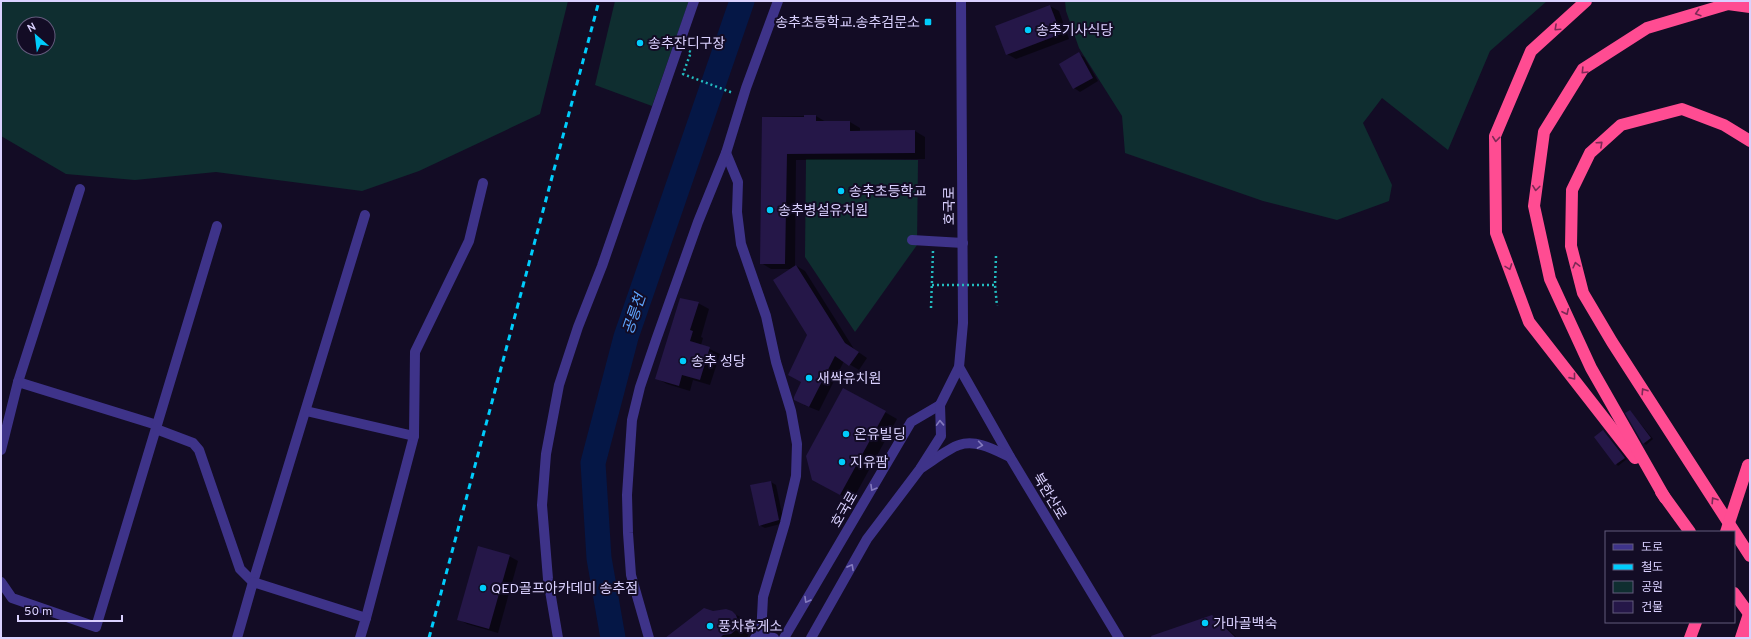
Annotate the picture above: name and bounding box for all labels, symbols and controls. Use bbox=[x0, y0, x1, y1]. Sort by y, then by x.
one-way arrow bbox=[1695, 8, 1702, 17]
place label: 송추초등학교.송추검문소 bbox=[775, 14, 920, 32]
north arrow bbox=[16, 16, 56, 56]
marker: 송추초등학교.송추검문소 bbox=[923, 17, 933, 27]
text: N bbox=[25, 20, 39, 36]
place label: 송추기사식당 bbox=[1036, 23, 1113, 40]
one-way arrow bbox=[1554, 23, 1562, 30]
marker: 송추기사식당 bbox=[1023, 25, 1033, 35]
place label: 송추잔디구장 bbox=[648, 36, 725, 53]
marker: 송추잔디구장 bbox=[635, 38, 645, 48]
one-way arrow bbox=[1581, 66, 1589, 74]
one-way arrow bbox=[1492, 136, 1501, 142]
one-way arrow bbox=[1595, 142, 1603, 149]
place label: 송추초등학교 bbox=[849, 183, 926, 201]
one-way arrow bbox=[1532, 185, 1541, 191]
marker: 송추초등학교 bbox=[836, 186, 846, 196]
street label: 호국로 bbox=[942, 187, 959, 225]
place label: 송추병설유치원 bbox=[778, 203, 868, 220]
marker: 송추병설유치원 bbox=[765, 205, 775, 215]
one-way arrow bbox=[1572, 262, 1580, 268]
one-way arrow bbox=[1504, 263, 1512, 270]
water label: 공릉천 bbox=[620, 290, 652, 337]
one-way arrow bbox=[1561, 309, 1569, 316]
place label: 송추 성당 bbox=[691, 354, 746, 371]
marker: 송추 성당 bbox=[678, 356, 688, 366]
place label: 새싹유치원 bbox=[817, 371, 881, 388]
marker: 새싹유치원 bbox=[804, 373, 814, 383]
one-way arrow bbox=[1569, 373, 1576, 380]
one-way arrow bbox=[1641, 388, 1648, 395]
one-way arrow bbox=[936, 420, 944, 426]
place label: 온유빌딩 bbox=[854, 427, 906, 444]
marker: 온유빌딩 bbox=[841, 429, 851, 439]
one-way arrow bbox=[977, 441, 983, 449]
place label: 지유팜 bbox=[850, 455, 889, 472]
marker: 지유팜 bbox=[837, 457, 847, 467]
street label: 북한산로 bbox=[1028, 470, 1069, 523]
one-way arrow bbox=[870, 484, 877, 491]
street label: 호국로 bbox=[828, 489, 862, 531]
one-way arrow bbox=[1711, 497, 1719, 504]
legend bbox=[1605, 531, 1735, 623]
text: 도로 bbox=[1641, 540, 1663, 556]
text: 철도 bbox=[1641, 560, 1663, 576]
one-way arrow bbox=[846, 564, 853, 572]
text: 공원 bbox=[1641, 580, 1663, 596]
place label: QED골프아카데미 송추점 bbox=[491, 581, 638, 598]
marker: QED골프아카데미 송추점 bbox=[478, 583, 488, 593]
one-way arrow bbox=[804, 596, 811, 603]
scale bar bbox=[18, 597, 122, 623]
text: 건물 bbox=[1641, 600, 1663, 616]
text: 50 m bbox=[24, 604, 52, 620]
place label: 가마골백숙 bbox=[1213, 616, 1278, 633]
marker: 가마골백숙 bbox=[1200, 618, 1210, 628]
place label: 풍차휴게소 bbox=[718, 619, 783, 636]
marker: 풍차휴게소 bbox=[705, 621, 715, 631]

